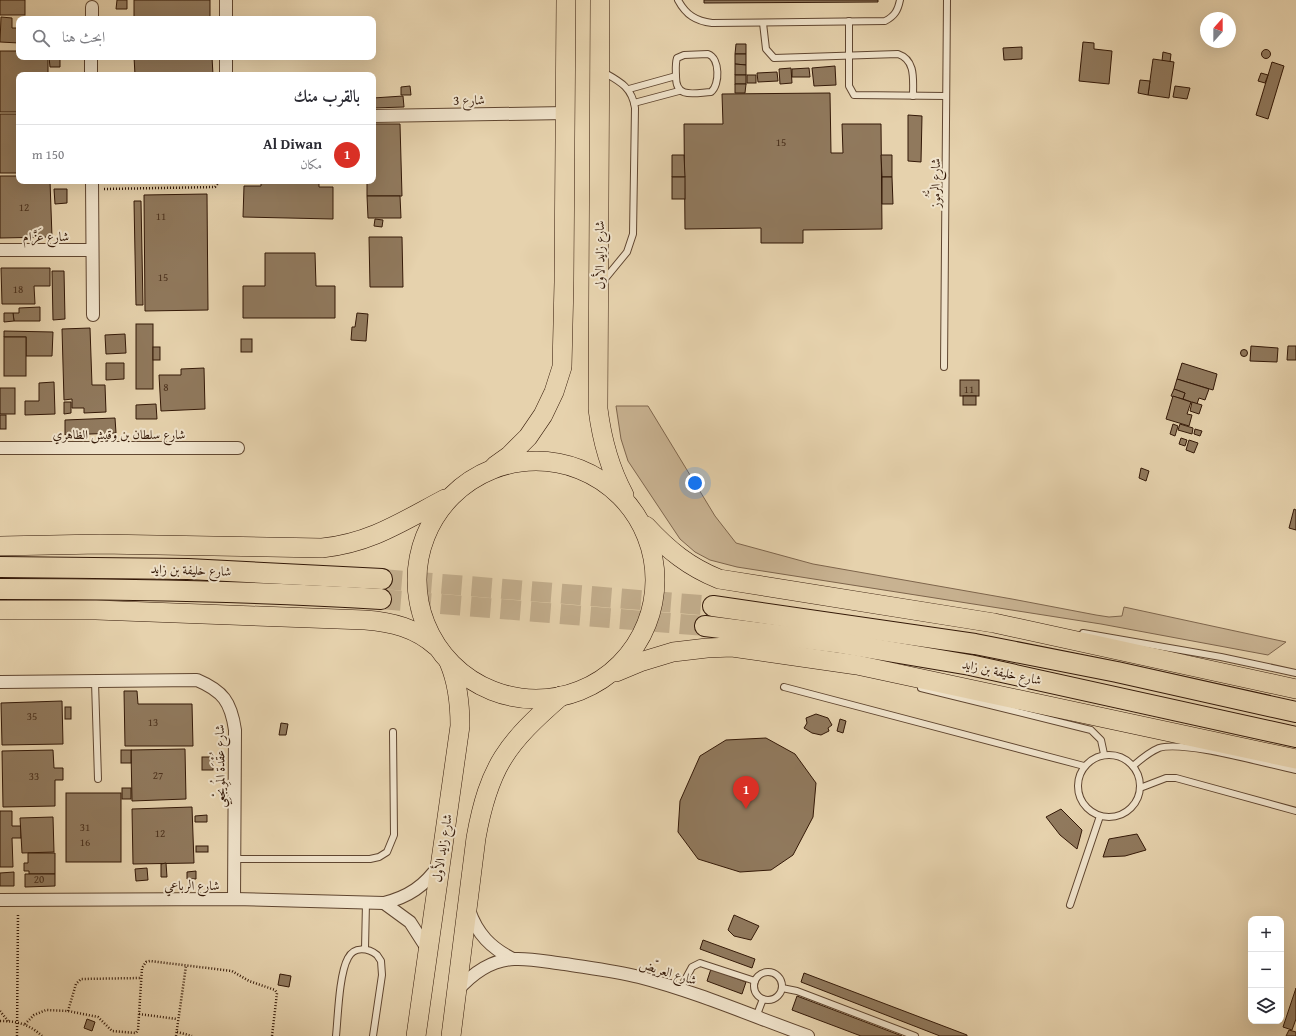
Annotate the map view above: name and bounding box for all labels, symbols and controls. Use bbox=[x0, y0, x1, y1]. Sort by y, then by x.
north arrow bbox=[1200, 12, 1236, 48]
search box bbox=[16, 16, 376, 60]
text: ابحث هنا bbox=[62, 26, 105, 47]
icon: search bbox=[30, 27, 52, 49]
text: بالقرب منك bbox=[293, 83, 360, 108]
street label: شارع 3 bbox=[453, 90, 485, 112]
text: Al Diwan bbox=[263, 133, 322, 154]
house number: 15 bbox=[776, 134, 786, 150]
text: 150 m bbox=[32, 145, 64, 164]
text: 1 bbox=[344, 145, 350, 164]
text: مكان bbox=[300, 155, 322, 174]
street label: شارع الرُّمُوز bbox=[922, 158, 947, 210]
house number: 12 bbox=[19, 199, 29, 215]
house number: 11 bbox=[156, 208, 166, 224]
street label: شارع زايد الأول bbox=[590, 221, 611, 289]
street label: شارع عَزَّام bbox=[23, 227, 69, 248]
house number: 15 bbox=[158, 269, 168, 285]
house number: 18 bbox=[13, 281, 23, 297]
house number: 8 bbox=[163, 379, 169, 395]
house number: 11 bbox=[964, 381, 974, 397]
street label: شارع سلطان بن وقيش الظاهري bbox=[53, 425, 186, 446]
your location bbox=[685, 473, 705, 493]
street label: شارع خليفة بن زايد bbox=[150, 559, 232, 583]
street label: شارع خليفة بن زايد bbox=[960, 654, 1043, 692]
house number: 35 bbox=[27, 708, 37, 724]
house number: 13 bbox=[148, 714, 158, 730]
street label: شارع عُقْدَة المُوِيجْعِي bbox=[209, 724, 233, 808]
house number: 27 bbox=[153, 767, 163, 783]
house number: 33 bbox=[29, 768, 39, 784]
pin: 1 bbox=[733, 776, 759, 809]
street label: شارع زايد الأول bbox=[427, 812, 459, 884]
house number: 31 bbox=[80, 819, 90, 835]
house number: 12 bbox=[155, 825, 165, 841]
house number: 16 bbox=[80, 834, 90, 850]
house number: 20 bbox=[34, 871, 44, 887]
street label: شارع الرباعي bbox=[164, 876, 220, 897]
map controls bbox=[1248, 916, 1284, 1024]
button: + bbox=[1248, 916, 1284, 952]
button: − bbox=[1248, 952, 1284, 988]
street label: شارع العريّض bbox=[636, 954, 699, 992]
button: layers bbox=[1248, 988, 1284, 1024]

